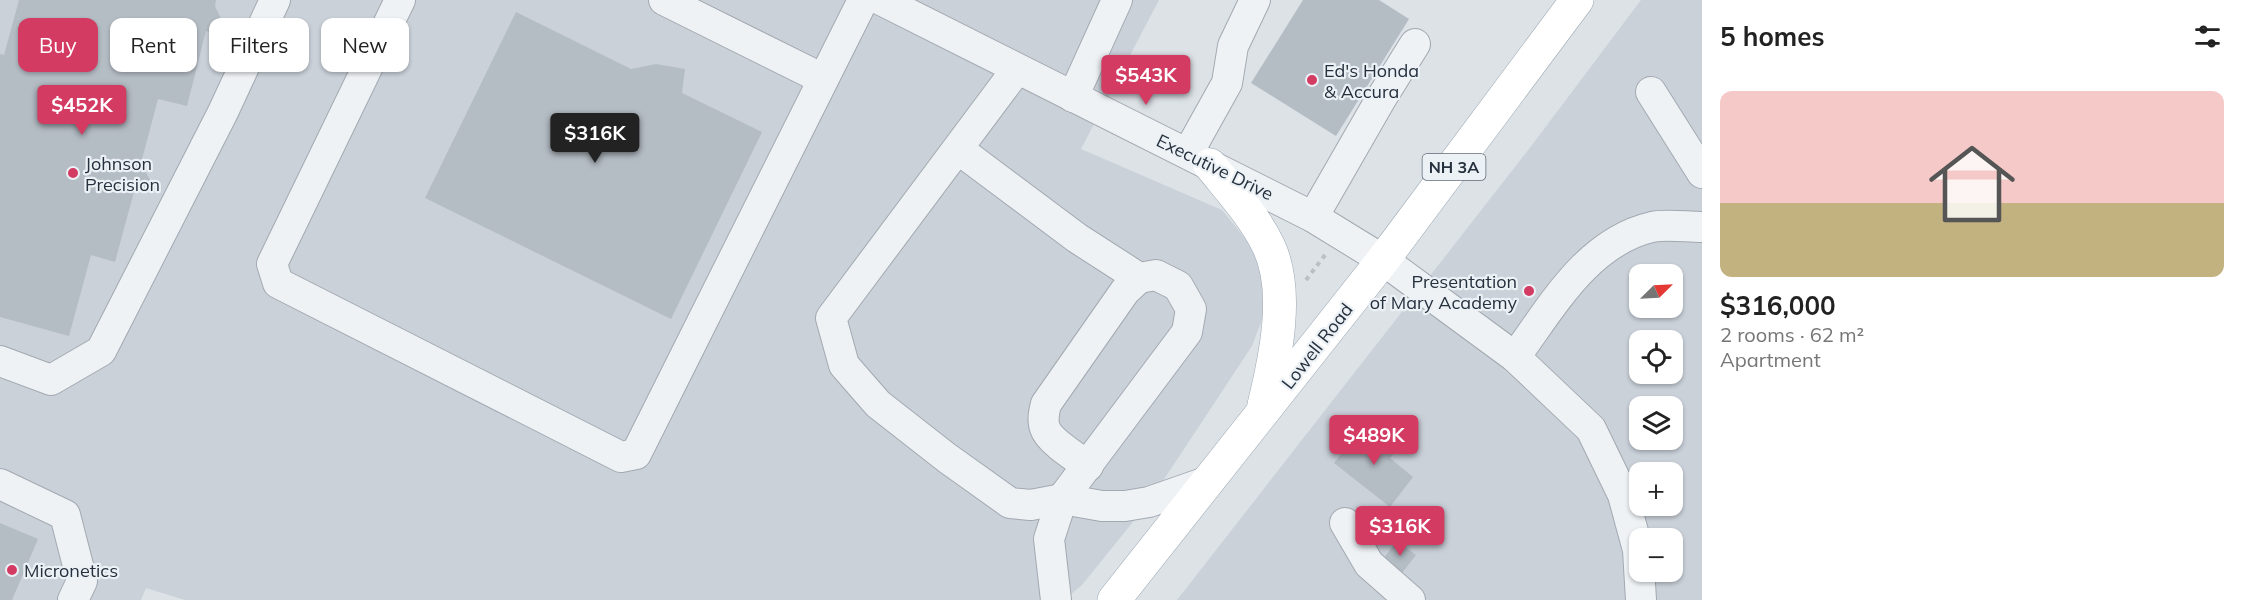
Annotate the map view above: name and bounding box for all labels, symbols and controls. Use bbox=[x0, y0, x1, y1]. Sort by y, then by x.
chip: Buy bbox=[18, 18, 98, 72]
chip: Rent bbox=[110, 18, 197, 72]
chip: Filters bbox=[209, 18, 309, 72]
chip: New bbox=[321, 18, 409, 72]
text: 5 homes bbox=[1720, 20, 1824, 53]
icon: filters bbox=[2191, 20, 2224, 53]
pin: $543K bbox=[1104, 55, 1188, 106]
place label: Ed's Honda & Accura bbox=[1324, 59, 1419, 103]
text: $543K bbox=[1115, 62, 1177, 87]
marker: Ed's Honda & Accura bbox=[1305, 73, 1319, 87]
pin: $452K bbox=[40, 85, 124, 136]
text: $452K bbox=[51, 92, 113, 117]
pin: $316K bbox=[553, 113, 637, 164]
text: $316K bbox=[564, 120, 626, 145]
street label: Executive Drive bbox=[1153, 129, 1277, 205]
icon: home bbox=[1918, 130, 2026, 238]
place label: Johnson Precision bbox=[85, 152, 160, 196]
road number: NH 3A bbox=[1422, 154, 1486, 180]
marker: Johnson Precision bbox=[66, 166, 80, 180]
north arrow bbox=[1629, 264, 1683, 318]
map controls bbox=[1629, 264, 1683, 582]
place label: Presentation of Mary Academy bbox=[1370, 270, 1517, 314]
marker: Presentation of Mary Academy bbox=[1522, 284, 1536, 298]
text: $316,000 bbox=[1720, 289, 1836, 322]
street label: Lowell Road bbox=[1276, 299, 1358, 393]
text: 2 rooms · 62 m² bbox=[1720, 322, 1864, 347]
button: locate bbox=[1629, 330, 1683, 384]
text: Apartment bbox=[1720, 347, 1821, 372]
button: layers bbox=[1629, 396, 1683, 450]
pin: $489K bbox=[1332, 415, 1416, 466]
text: $489K bbox=[1343, 422, 1405, 447]
button: + bbox=[1629, 462, 1683, 516]
pin: $316K bbox=[1358, 506, 1442, 557]
text: $316K bbox=[1369, 513, 1431, 538]
button: − bbox=[1629, 528, 1683, 582]
place label: Micronetics bbox=[24, 559, 118, 582]
marker: Micronetics bbox=[5, 563, 19, 577]

